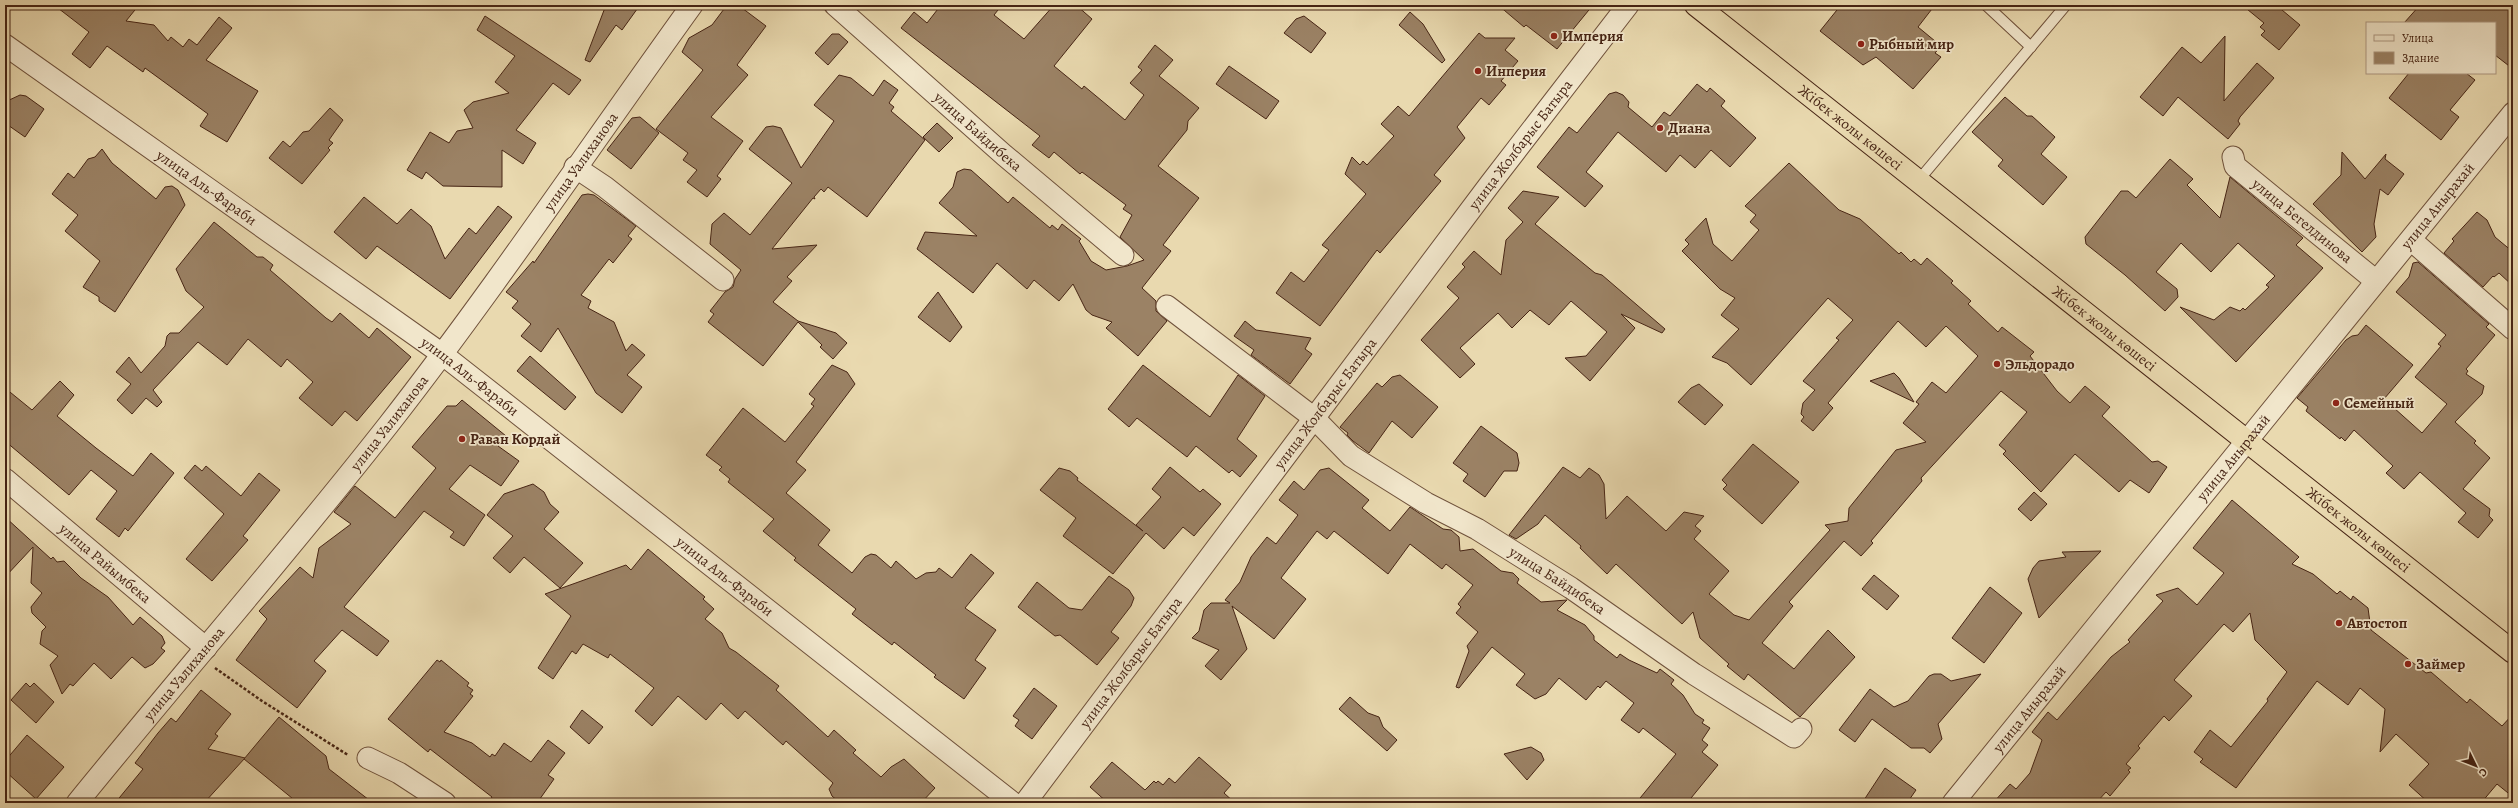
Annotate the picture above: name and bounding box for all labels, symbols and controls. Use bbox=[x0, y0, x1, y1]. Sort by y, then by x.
legend bbox=[2366, 22, 2496, 74]
place label: Империя bbox=[1562, 26, 1624, 46]
text: Улица bbox=[2402, 30, 2434, 46]
marker: Империя bbox=[1549, 31, 1559, 41]
place label: Рыбный мир bbox=[1869, 34, 1954, 54]
marker: Рыбный мир bbox=[1856, 39, 1866, 49]
text: Здание bbox=[2402, 50, 2439, 66]
place label: Инперия bbox=[1486, 61, 1547, 81]
marker: Инперия bbox=[1473, 66, 1483, 76]
street label: улица Жолбарыс Батыра bbox=[1464, 75, 1577, 215]
street label: Жібек жолы көшесі bbox=[1794, 80, 1907, 175]
street label: улица Байдибека bbox=[929, 87, 1026, 176]
street label: улица Уалиханова bbox=[539, 108, 623, 216]
place label: Диана bbox=[1668, 118, 1711, 138]
marker: Диана bbox=[1655, 123, 1665, 133]
street label: улица Аль-Фараби bbox=[152, 145, 261, 230]
street label: улица Анырахай bbox=[2396, 158, 2479, 254]
street label: улица Бегелдинова bbox=[2247, 173, 2357, 268]
street label: Жібек жолы көшесі bbox=[2048, 281, 2161, 376]
street label: улица Аль-Фараби bbox=[416, 332, 523, 421]
street label: улица Жолбарыс Батыра bbox=[1269, 334, 1381, 474]
place label: Эльдорадо bbox=[2005, 354, 2075, 374]
marker: Эльдорадо bbox=[1992, 359, 2002, 369]
street label: улица Уалиханова bbox=[345, 371, 433, 476]
place label: Семейный bbox=[2344, 393, 2414, 413]
marker: Семейный bbox=[2331, 398, 2341, 408]
street label: улица Анырахай bbox=[2192, 410, 2275, 506]
place label: Раван Кордай bbox=[470, 429, 560, 449]
marker: Раван Кордай bbox=[457, 434, 467, 444]
street label: Жібек жолы көшесі bbox=[2302, 482, 2415, 577]
street label: улица Райымбека bbox=[54, 518, 155, 608]
street label: улица Аль-Фараби bbox=[671, 531, 778, 621]
street label: улица Байдибека bbox=[1505, 541, 1610, 619]
street label: улица Жолбарыс Батыра bbox=[1074, 593, 1187, 733]
place label: Автостоп bbox=[2346, 613, 2408, 633]
marker: Автостоп bbox=[2334, 618, 2344, 628]
street label: улица Уалиханова bbox=[138, 622, 229, 725]
place label: Займер bbox=[2416, 654, 2465, 674]
marker: Займер bbox=[2403, 659, 2413, 669]
street label: улица Анырахай bbox=[1987, 661, 2071, 757]
north arrow bbox=[2456, 746, 2496, 786]
text: С bbox=[2475, 765, 2491, 780]

